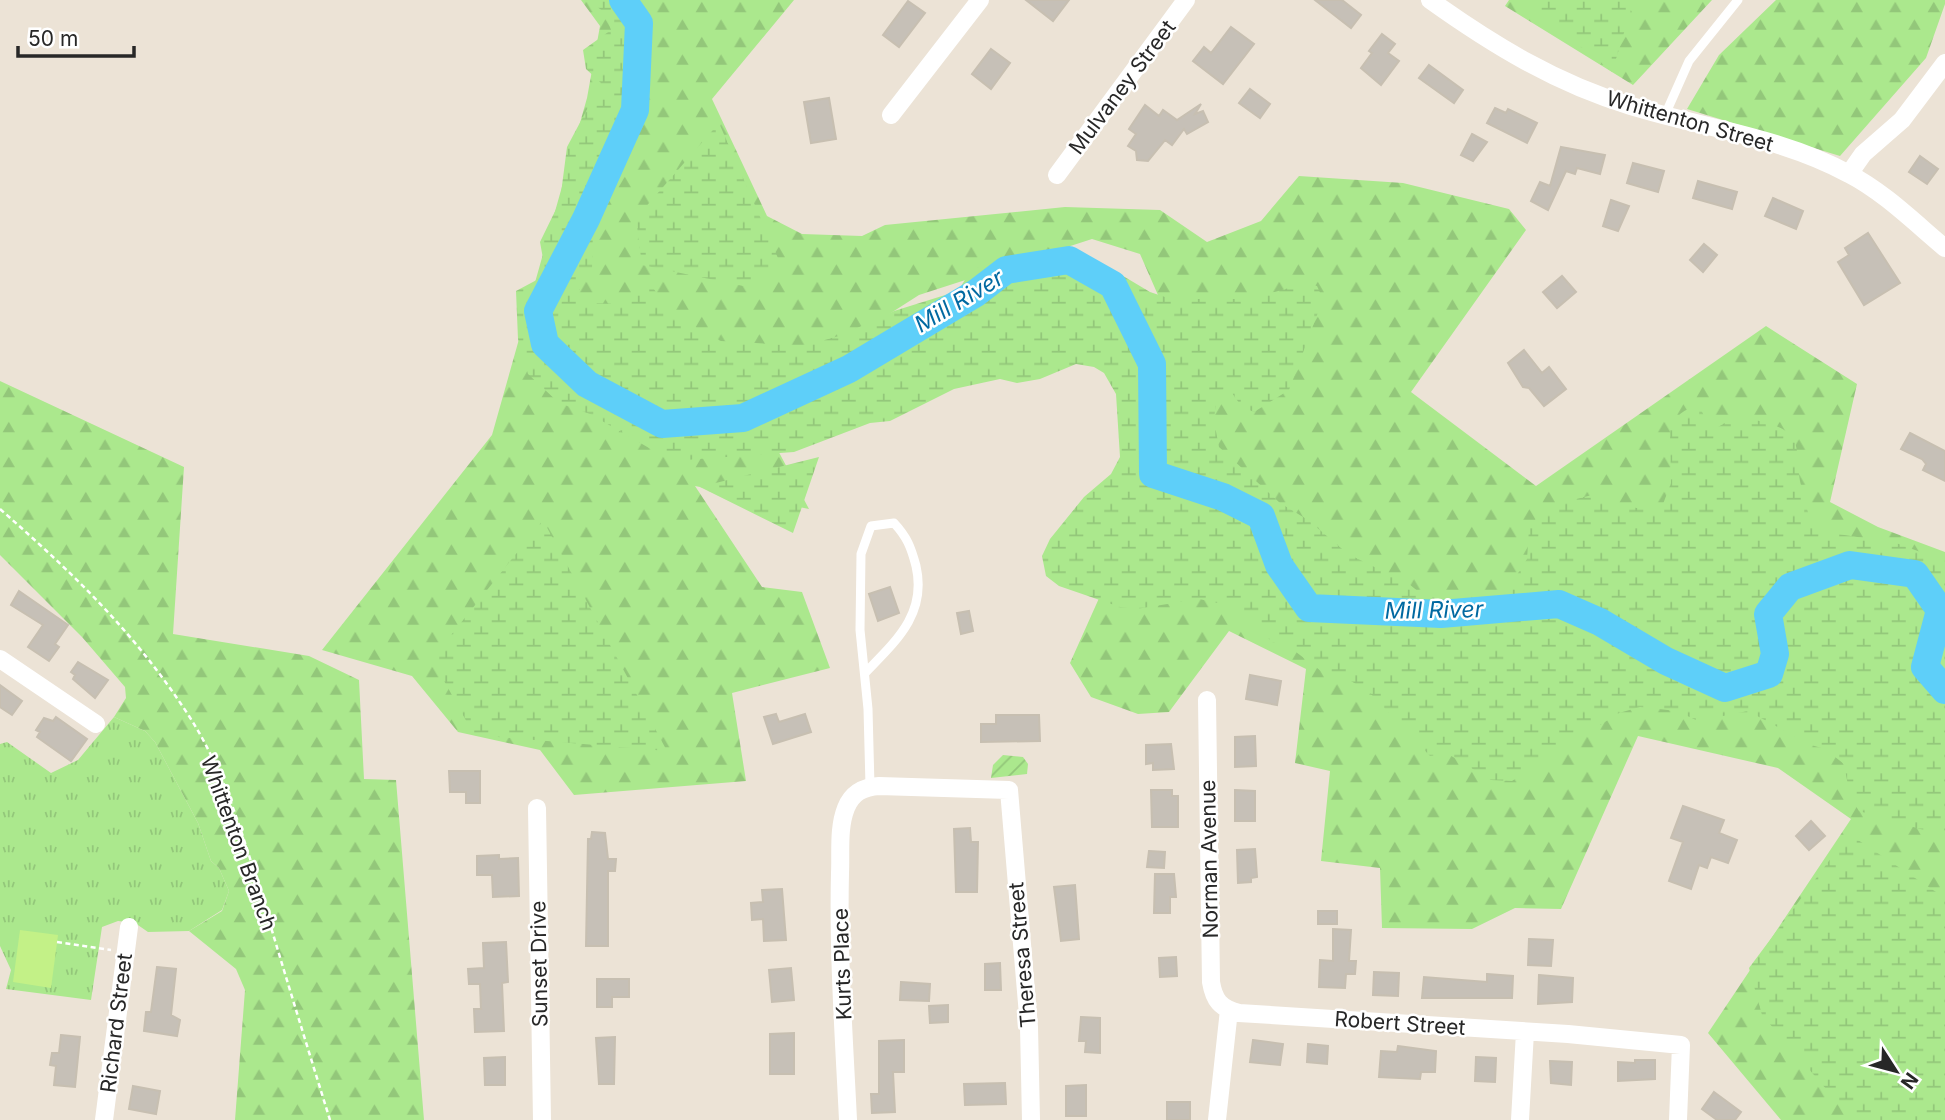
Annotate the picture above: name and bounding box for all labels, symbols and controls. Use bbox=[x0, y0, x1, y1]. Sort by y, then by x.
scale bar bbox=[18, 14, 133, 58]
street label: Mulvaney Street bbox=[1063, 15, 1181, 159]
text: 50 m bbox=[28, 26, 78, 51]
street label: Whittenton Street bbox=[1604, 85, 1777, 157]
water label: Mill River bbox=[909, 263, 1010, 338]
water label: Mill River bbox=[1384, 595, 1485, 625]
street label: Whittenton Branch bbox=[196, 752, 282, 934]
street label: Norman Avenue bbox=[1195, 779, 1223, 939]
street label: Theresa Street bbox=[1003, 881, 1041, 1029]
street label: Sunset Drive bbox=[525, 901, 553, 1027]
street label: Kurts Place bbox=[828, 907, 856, 1021]
street label: Richard Street bbox=[95, 952, 137, 1094]
street label: Robert Street bbox=[1334, 1006, 1466, 1040]
north arrow bbox=[1861, 1036, 1931, 1106]
text: N bbox=[1896, 1068, 1923, 1093]

